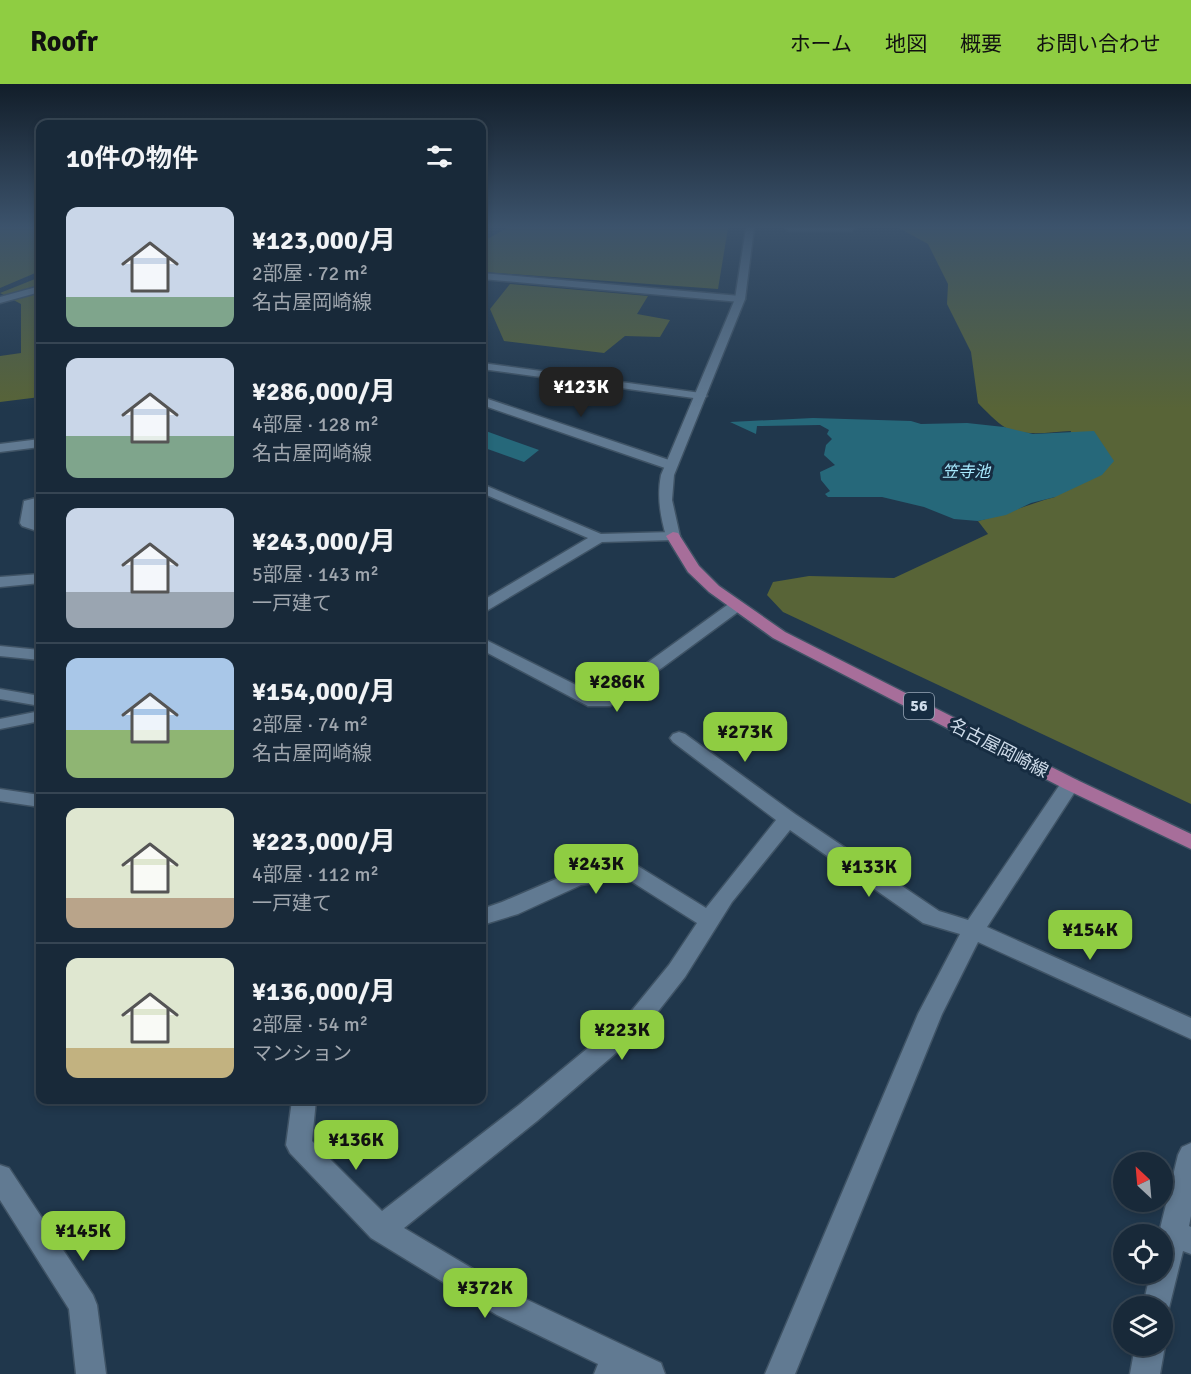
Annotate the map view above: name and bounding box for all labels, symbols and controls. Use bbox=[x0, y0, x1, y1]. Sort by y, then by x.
text: Roofr bbox=[30, 25, 98, 59]
text: ホーム bbox=[790, 31, 852, 57]
text: 地図 bbox=[885, 31, 927, 57]
text: 概要 bbox=[960, 31, 1002, 57]
text: お問い合わせ bbox=[1035, 31, 1161, 57]
icon: filters bbox=[423, 140, 456, 173]
text: 10件の物件 bbox=[66, 143, 198, 175]
text: ¥123,000/月 bbox=[252, 225, 396, 257]
icon: home bbox=[114, 231, 186, 303]
text: 2部屋 · 72 m² bbox=[252, 261, 368, 286]
text: 名古屋岡崎線 bbox=[252, 290, 372, 315]
pin: ¥123K bbox=[539, 367, 623, 418]
text: ¥123K bbox=[553, 374, 609, 399]
text: ¥286,000/月 bbox=[252, 376, 396, 408]
icon: home bbox=[114, 382, 186, 454]
text: 4部屋 · 128 m² bbox=[252, 412, 379, 437]
text: 名古屋岡崎線 bbox=[252, 441, 372, 466]
water label: 笠寺池 bbox=[942, 462, 992, 482]
text: ¥243,000/月 bbox=[252, 526, 396, 558]
icon: home bbox=[114, 532, 186, 604]
text: 5部屋 · 143 m² bbox=[252, 562, 379, 587]
text: 一戸建て bbox=[252, 591, 332, 616]
pin: ¥286K bbox=[575, 662, 659, 713]
text: ¥286K bbox=[589, 669, 645, 694]
text: ¥154,000/月 bbox=[252, 676, 396, 708]
icon: home bbox=[114, 682, 186, 754]
road number: 56 bbox=[904, 693, 934, 719]
text: 2部屋 · 74 m² bbox=[252, 712, 368, 737]
pin: ¥273K bbox=[703, 712, 787, 763]
street label: 名古屋岡崎線 bbox=[946, 714, 1052, 782]
text: ¥273K bbox=[717, 719, 773, 744]
text: 名古屋岡崎線 bbox=[252, 741, 372, 766]
text: ¥223,000/月 bbox=[252, 826, 396, 858]
icon: home bbox=[114, 832, 186, 904]
pin: ¥243K bbox=[554, 844, 638, 895]
pin: ¥133K bbox=[827, 847, 911, 898]
text: ¥243K bbox=[568, 851, 624, 876]
text: ¥133K bbox=[841, 854, 897, 879]
text: 4部屋 · 112 m² bbox=[252, 862, 379, 887]
text: 一戸建て bbox=[252, 891, 332, 916]
pin: ¥154K bbox=[1048, 910, 1132, 961]
text: ¥154K bbox=[1062, 917, 1118, 942]
text: ¥136,000/月 bbox=[252, 976, 396, 1008]
icon: home bbox=[114, 982, 186, 1054]
pin: ¥223K bbox=[580, 1010, 664, 1061]
text: 2部屋 · 54 m² bbox=[252, 1012, 368, 1037]
text: ¥223K bbox=[594, 1017, 650, 1042]
text: マンション bbox=[252, 1041, 352, 1066]
pin: ¥136K bbox=[314, 1120, 398, 1171]
text: ¥136K bbox=[328, 1127, 384, 1152]
north arrow bbox=[1113, 1152, 1173, 1212]
map controls bbox=[1113, 1152, 1173, 1356]
pin: ¥145K bbox=[41, 1211, 125, 1262]
text: ¥145K bbox=[55, 1218, 111, 1243]
button: locate bbox=[1113, 1224, 1173, 1284]
pin: ¥372K bbox=[443, 1268, 527, 1319]
text: ¥372K bbox=[457, 1275, 513, 1300]
button: layers bbox=[1113, 1296, 1173, 1356]

